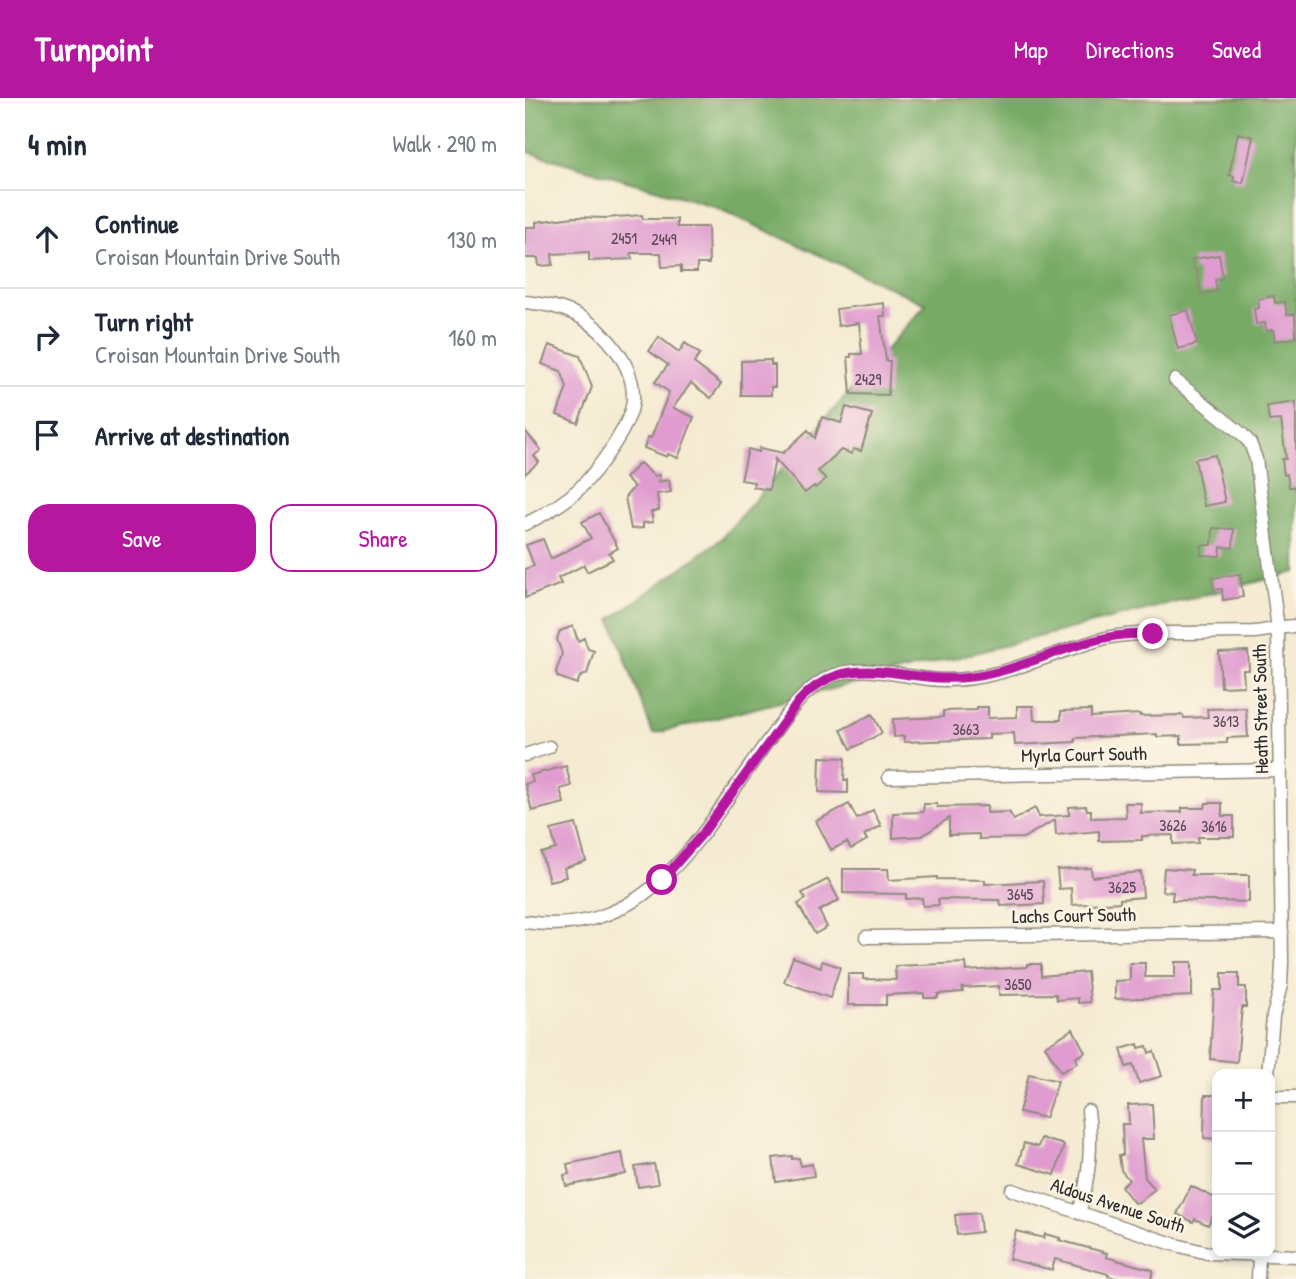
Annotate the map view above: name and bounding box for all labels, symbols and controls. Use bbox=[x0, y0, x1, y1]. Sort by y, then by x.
text: Turnpoint bbox=[35, 27, 152, 71]
text: Map bbox=[1014, 33, 1048, 65]
text: Directions bbox=[1086, 33, 1174, 65]
text: Saved bbox=[1212, 33, 1261, 65]
text: 4 min bbox=[28, 124, 87, 164]
text: Walk · 290 m bbox=[393, 128, 497, 159]
text: Continue bbox=[95, 206, 179, 241]
icon: ahead bbox=[28, 220, 66, 258]
text: 130 m bbox=[447, 224, 497, 255]
house number: 2451 bbox=[611, 227, 637, 249]
house number: 2449 bbox=[651, 228, 677, 250]
text: Croisan Mountain Drive South bbox=[95, 241, 340, 272]
text: Turn right bbox=[95, 304, 193, 339]
icon: right bbox=[28, 318, 66, 356]
text: 160 m bbox=[448, 322, 497, 353]
text: Croisan Mountain Drive South bbox=[95, 339, 340, 370]
house number: 2429 bbox=[855, 368, 882, 390]
icon: arrive bbox=[28, 416, 66, 454]
text: Arrive at destination bbox=[95, 418, 290, 453]
button: Save bbox=[28, 504, 256, 572]
button: Share bbox=[270, 504, 497, 572]
route end bbox=[1137, 618, 1168, 649]
street label: Heath Street South bbox=[1246, 644, 1274, 774]
house number: 3613 bbox=[1213, 710, 1239, 732]
house number: 3663 bbox=[952, 718, 980, 740]
street label: Myrla Court South bbox=[1021, 740, 1147, 768]
house number: 3626 bbox=[1159, 814, 1187, 836]
house number: 3616 bbox=[1201, 815, 1227, 837]
route start bbox=[646, 864, 677, 895]
house number: 3625 bbox=[1108, 876, 1136, 898]
house number: 3645 bbox=[1007, 883, 1033, 905]
street label: Lachs Court South bbox=[1012, 901, 1136, 929]
house number: 3650 bbox=[1004, 973, 1032, 995]
map controls bbox=[1212, 1069, 1275, 1258]
button: + bbox=[1212, 1069, 1275, 1132]
button: − bbox=[1212, 1132, 1275, 1195]
street label: Aldous Avenue South bbox=[1048, 1171, 1188, 1239]
button: layers bbox=[1212, 1195, 1275, 1258]

